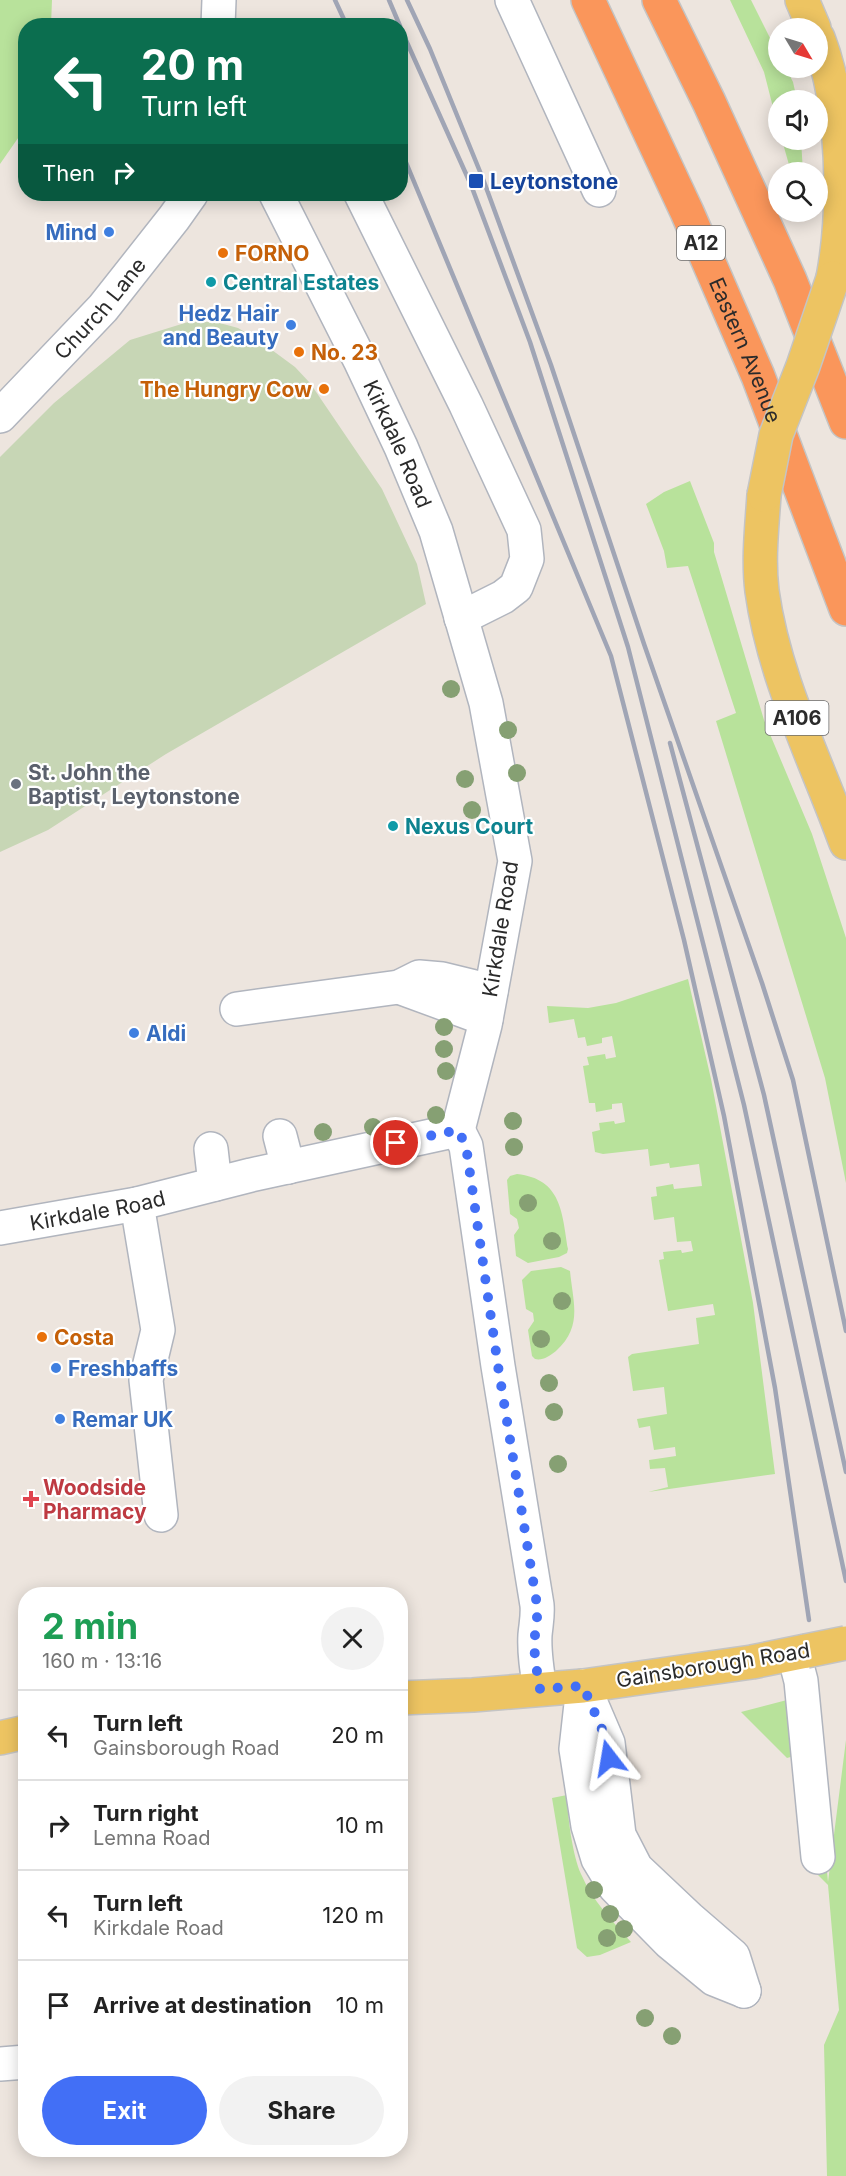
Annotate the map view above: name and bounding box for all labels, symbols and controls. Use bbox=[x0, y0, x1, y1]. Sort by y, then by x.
north arrow bbox=[768, 18, 828, 78]
map controls bbox=[768, 18, 828, 222]
text: 20 m bbox=[141, 39, 244, 90]
icon: left bbox=[42, 42, 120, 120]
text: Turn left bbox=[141, 90, 247, 123]
button: sound bbox=[768, 90, 828, 150]
icon: right bbox=[107, 156, 140, 189]
text: Then bbox=[42, 160, 95, 186]
button: search bbox=[768, 162, 828, 222]
place label: Leytonstone bbox=[490, 169, 618, 194]
marker: Leytonstone bbox=[467, 172, 485, 190]
place label: Mind bbox=[45, 220, 97, 245]
marker: Mind bbox=[102, 225, 116, 239]
road number: A12 bbox=[677, 226, 725, 260]
place label: FORNO bbox=[235, 241, 309, 266]
marker: FORNO bbox=[216, 246, 230, 260]
street label: Church Lane bbox=[49, 252, 151, 364]
place label: Central Estates bbox=[223, 270, 379, 295]
street label: Eastern Avenue bbox=[704, 274, 787, 426]
marker: Central Estates bbox=[204, 275, 218, 289]
place label: Hedz Hair and Beauty bbox=[163, 301, 279, 350]
marker: Hedz Hair and Beauty bbox=[284, 318, 298, 332]
place label: No. 23 bbox=[311, 340, 378, 365]
marker: No. 23 bbox=[292, 345, 306, 359]
street label: Kirkdale Road bbox=[359, 376, 437, 511]
place label: The Hungry Cow bbox=[140, 377, 312, 402]
marker: The Hungry Cow bbox=[317, 382, 331, 396]
road number: A106 bbox=[766, 701, 828, 735]
place label: St. John the Baptist, Leytonstone bbox=[28, 760, 240, 809]
marker: St. John the Baptist, Leytonstone bbox=[9, 777, 23, 791]
place label: Nexus Court bbox=[405, 814, 534, 839]
marker: Nexus Court bbox=[386, 819, 400, 833]
street label: Kirkdale Road bbox=[477, 859, 523, 999]
place label: Aldi bbox=[146, 1021, 186, 1046]
marker: Aldi bbox=[127, 1026, 141, 1040]
pin bbox=[370, 1117, 421, 1168]
icon: arrive bbox=[379, 1126, 412, 1159]
street label: Kirkdale Road bbox=[28, 1185, 168, 1235]
place label: Costa bbox=[54, 1325, 114, 1350]
marker: Costa bbox=[35, 1330, 49, 1344]
place label: Freshbaffs bbox=[68, 1356, 178, 1381]
marker: Freshbaffs bbox=[49, 1361, 63, 1375]
place label: Remar UK bbox=[72, 1407, 173, 1432]
marker: Remar UK bbox=[53, 1412, 67, 1426]
place label: Woodside Pharmacy bbox=[43, 1475, 147, 1524]
marker: Woodside Pharmacy bbox=[24, 1492, 38, 1506]
text: 2 min bbox=[42, 1604, 138, 1648]
button: close bbox=[321, 1607, 384, 1670]
street label: Gainsborough Road bbox=[614, 1637, 812, 1693]
text: 160 m · 13:16 bbox=[42, 1649, 162, 1673]
text: Turn left bbox=[93, 1710, 183, 1736]
icon: left bbox=[42, 1719, 75, 1752]
text: 20 m bbox=[331, 1722, 384, 1748]
position arrow bbox=[577, 1726, 641, 1790]
text: Gainsborough Road bbox=[93, 1736, 280, 1760]
text: Turn right bbox=[93, 1800, 199, 1826]
icon: right bbox=[42, 1809, 75, 1842]
text: 10 m bbox=[336, 1812, 384, 1838]
text: Lemna Road bbox=[93, 1826, 210, 1850]
text: Turn left bbox=[93, 1890, 183, 1916]
icon: left bbox=[42, 1899, 75, 1932]
text: 120 m bbox=[322, 1902, 384, 1928]
text: Kirkdale Road bbox=[93, 1916, 224, 1940]
icon: arrive bbox=[42, 1989, 75, 2022]
text: Arrive at destination bbox=[93, 1992, 312, 2018]
text: 10 m bbox=[336, 1992, 384, 2018]
button: Exit bbox=[42, 2076, 207, 2145]
button: Share bbox=[219, 2076, 384, 2145]

